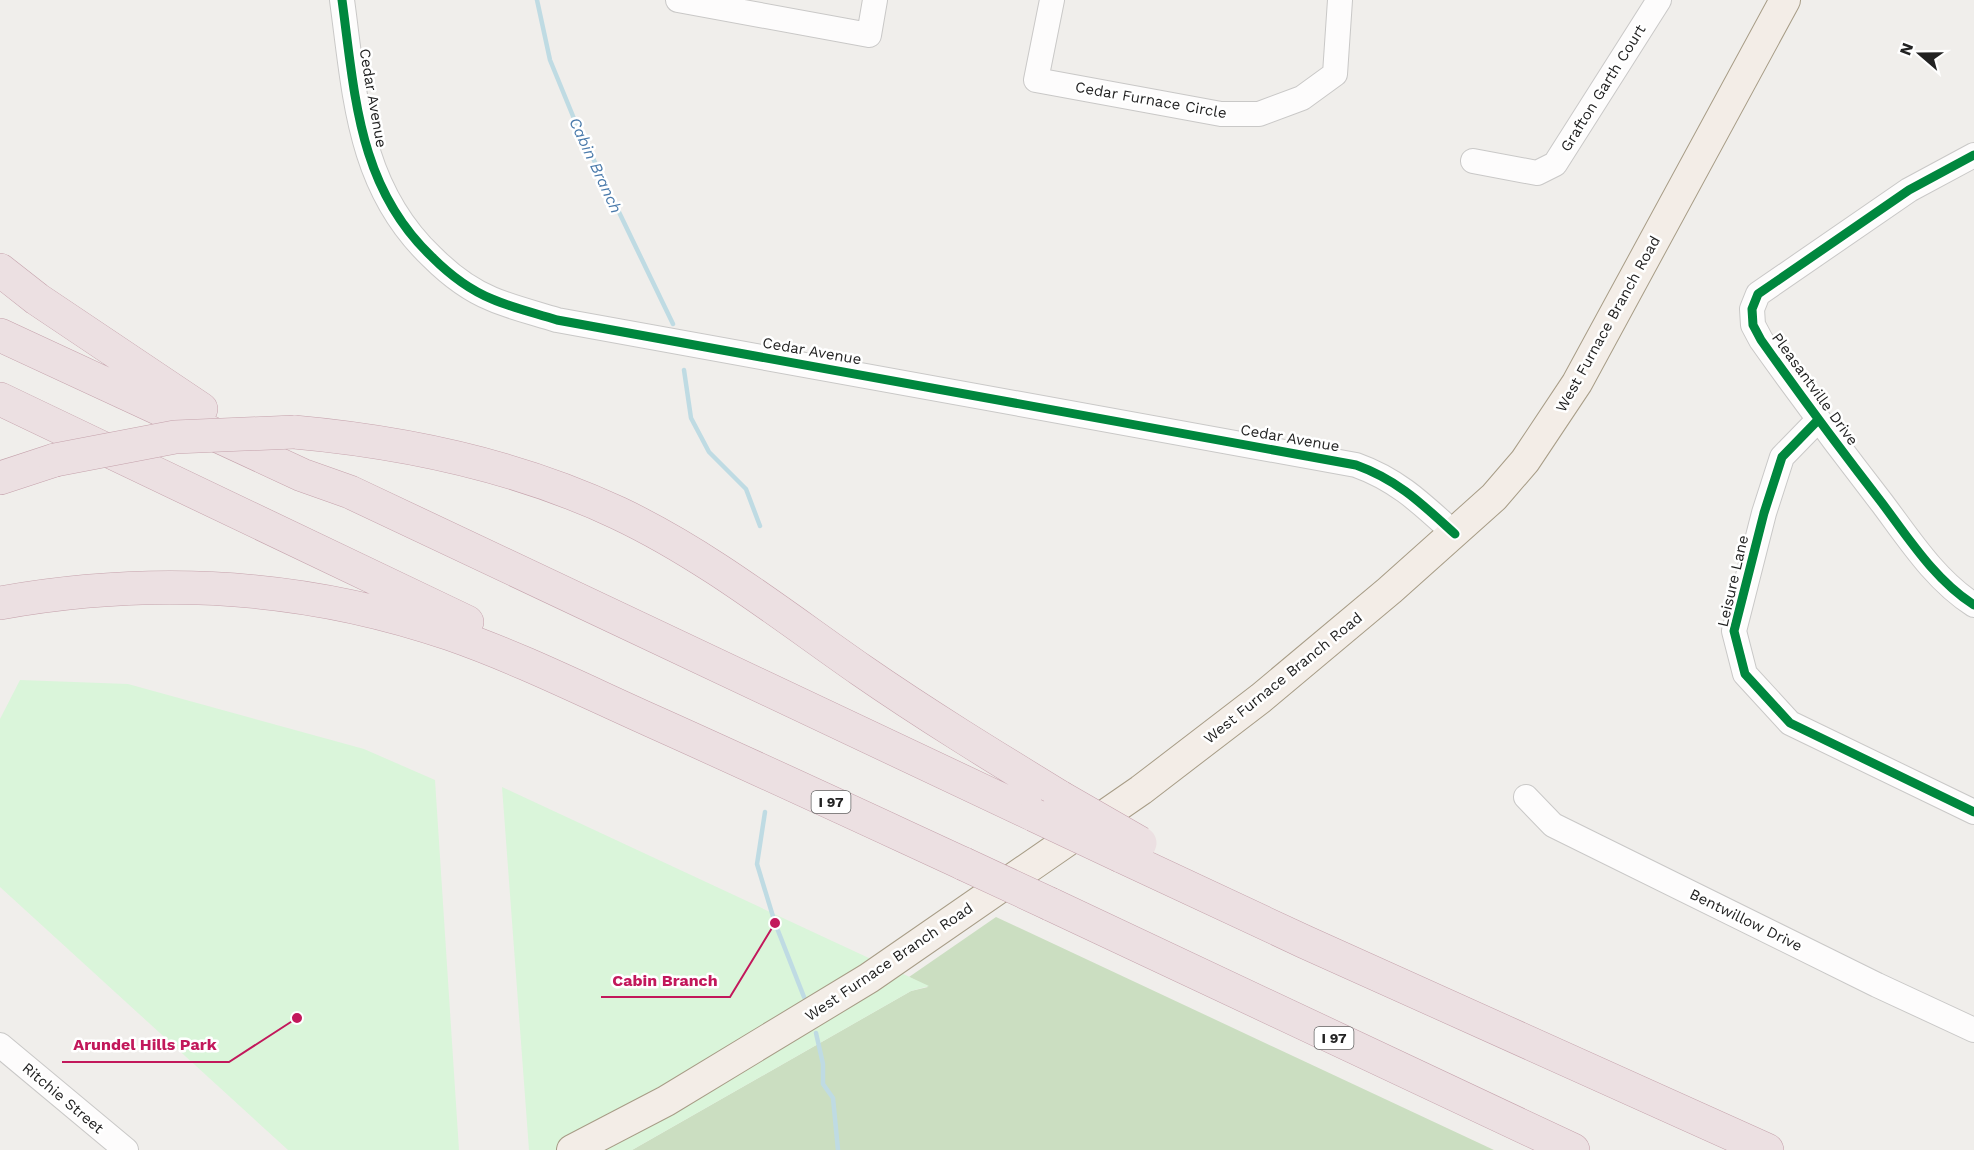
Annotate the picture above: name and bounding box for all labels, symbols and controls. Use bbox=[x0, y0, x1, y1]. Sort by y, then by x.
street label: Grafton Garth Court bbox=[1557, 21, 1650, 155]
north arrow bbox=[1890, 24, 1950, 84]
text: N bbox=[1895, 40, 1917, 58]
street label: Cedar Avenue bbox=[355, 47, 391, 149]
street label: Cedar Furnace Circle bbox=[1074, 78, 1228, 122]
water label: Cabin Branch bbox=[565, 114, 626, 216]
street label: West Furnace Branch Road bbox=[1552, 233, 1664, 415]
street label: Pleasantville Drive bbox=[1768, 329, 1862, 449]
street label: Cedar Avenue bbox=[761, 333, 863, 369]
street label: Cedar Avenue bbox=[1239, 420, 1341, 456]
street label: Leisure Lane bbox=[1714, 533, 1752, 629]
street label: West Furnace Branch Road bbox=[1200, 609, 1366, 747]
road number: I 97 bbox=[812, 791, 850, 813]
street label: Bentwillow Drive bbox=[1687, 885, 1805, 955]
street label: West Furnace Branch Road bbox=[802, 899, 976, 1025]
callout: Cabin Branch bbox=[601, 963, 730, 997]
text: Cabin Branch bbox=[612, 971, 718, 990]
road number: I 97 bbox=[1314, 1027, 1354, 1049]
callout: Arundel Hills Park bbox=[62, 1028, 229, 1062]
text: Arundel Hills Park bbox=[73, 1035, 217, 1054]
street label: Ritchie Street bbox=[19, 1059, 108, 1138]

